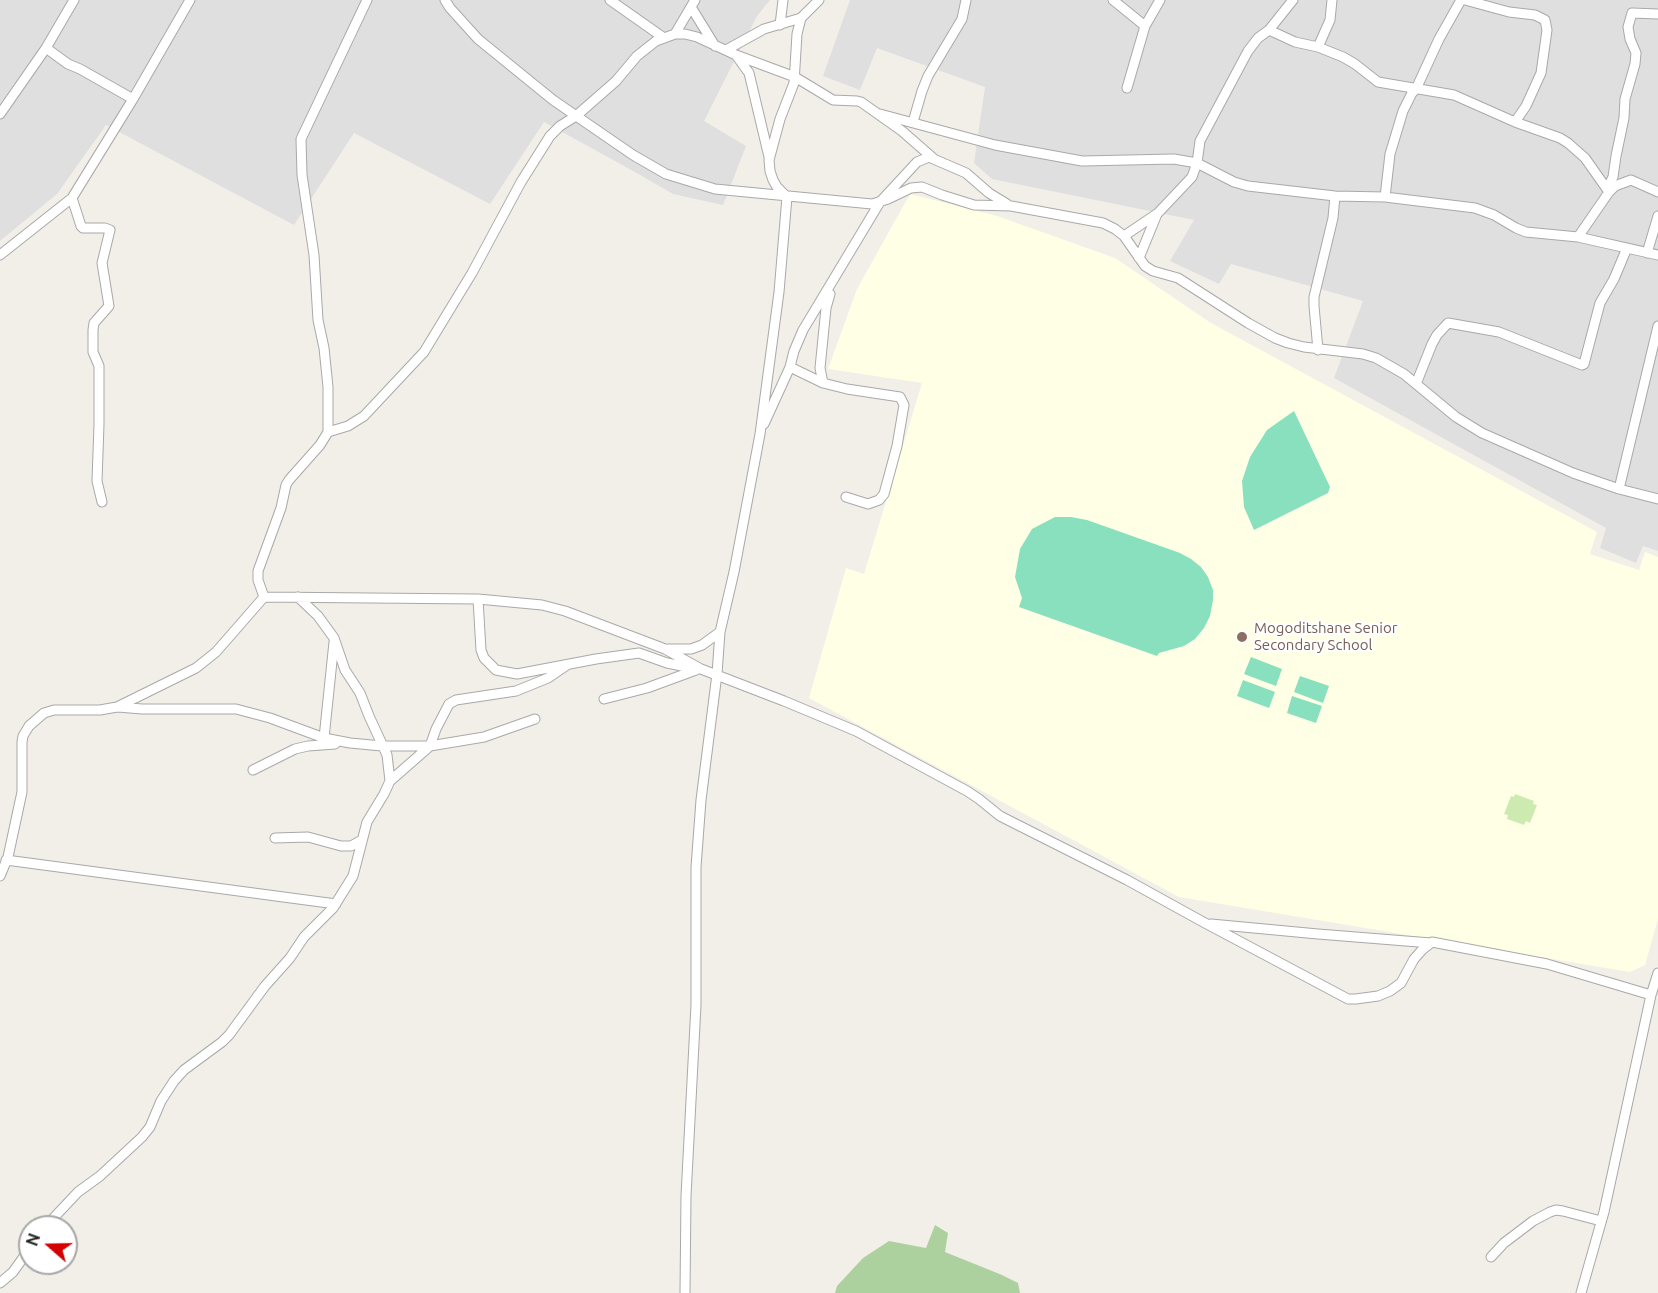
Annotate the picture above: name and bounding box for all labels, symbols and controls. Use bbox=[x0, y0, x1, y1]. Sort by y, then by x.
place label: Mogoditshane Senior Secondary School bbox=[1254, 619, 1397, 654]
marker: Mogoditshane Senior Secondary School bbox=[1235, 630, 1249, 644]
north arrow bbox=[18, 1215, 78, 1275]
text: N bbox=[22, 1231, 43, 1248]

